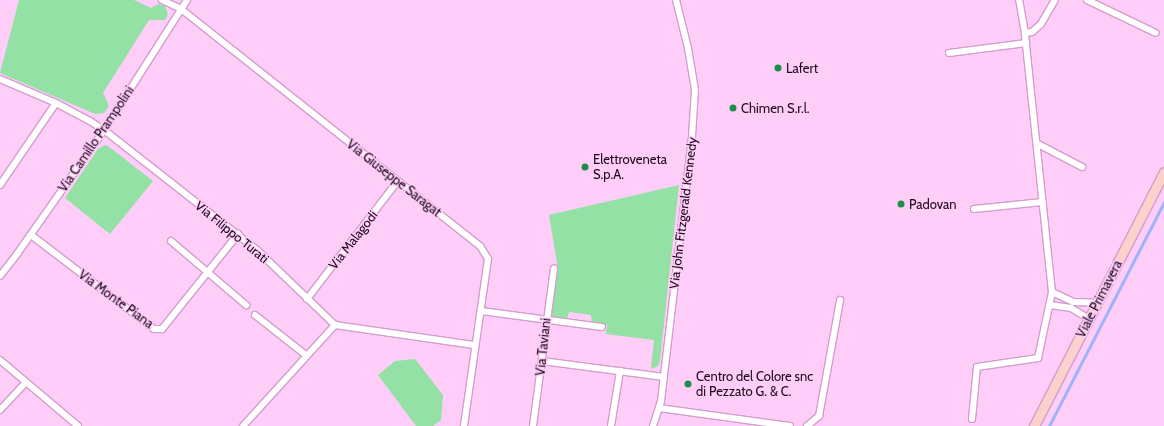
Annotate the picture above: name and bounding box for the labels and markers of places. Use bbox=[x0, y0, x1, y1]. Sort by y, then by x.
place label: Lafert bbox=[786, 60, 818, 76]
marker: Lafert bbox=[773, 63, 783, 73]
place label: Chimen S.r.l. bbox=[741, 100, 810, 116]
marker: Chimen S.r.l. bbox=[728, 103, 738, 113]
place label: Elettroveneta S.p.A. bbox=[593, 152, 667, 183]
marker: Elettroveneta S.p.A. bbox=[580, 162, 590, 172]
place label: Padovan bbox=[909, 196, 957, 212]
marker: Padovan bbox=[896, 199, 906, 209]
place label: Centro del Colore snc di Pezzato G. & C. bbox=[696, 369, 813, 400]
marker: Centro del Colore snc di Pezzato G. & C. bbox=[683, 379, 693, 389]

